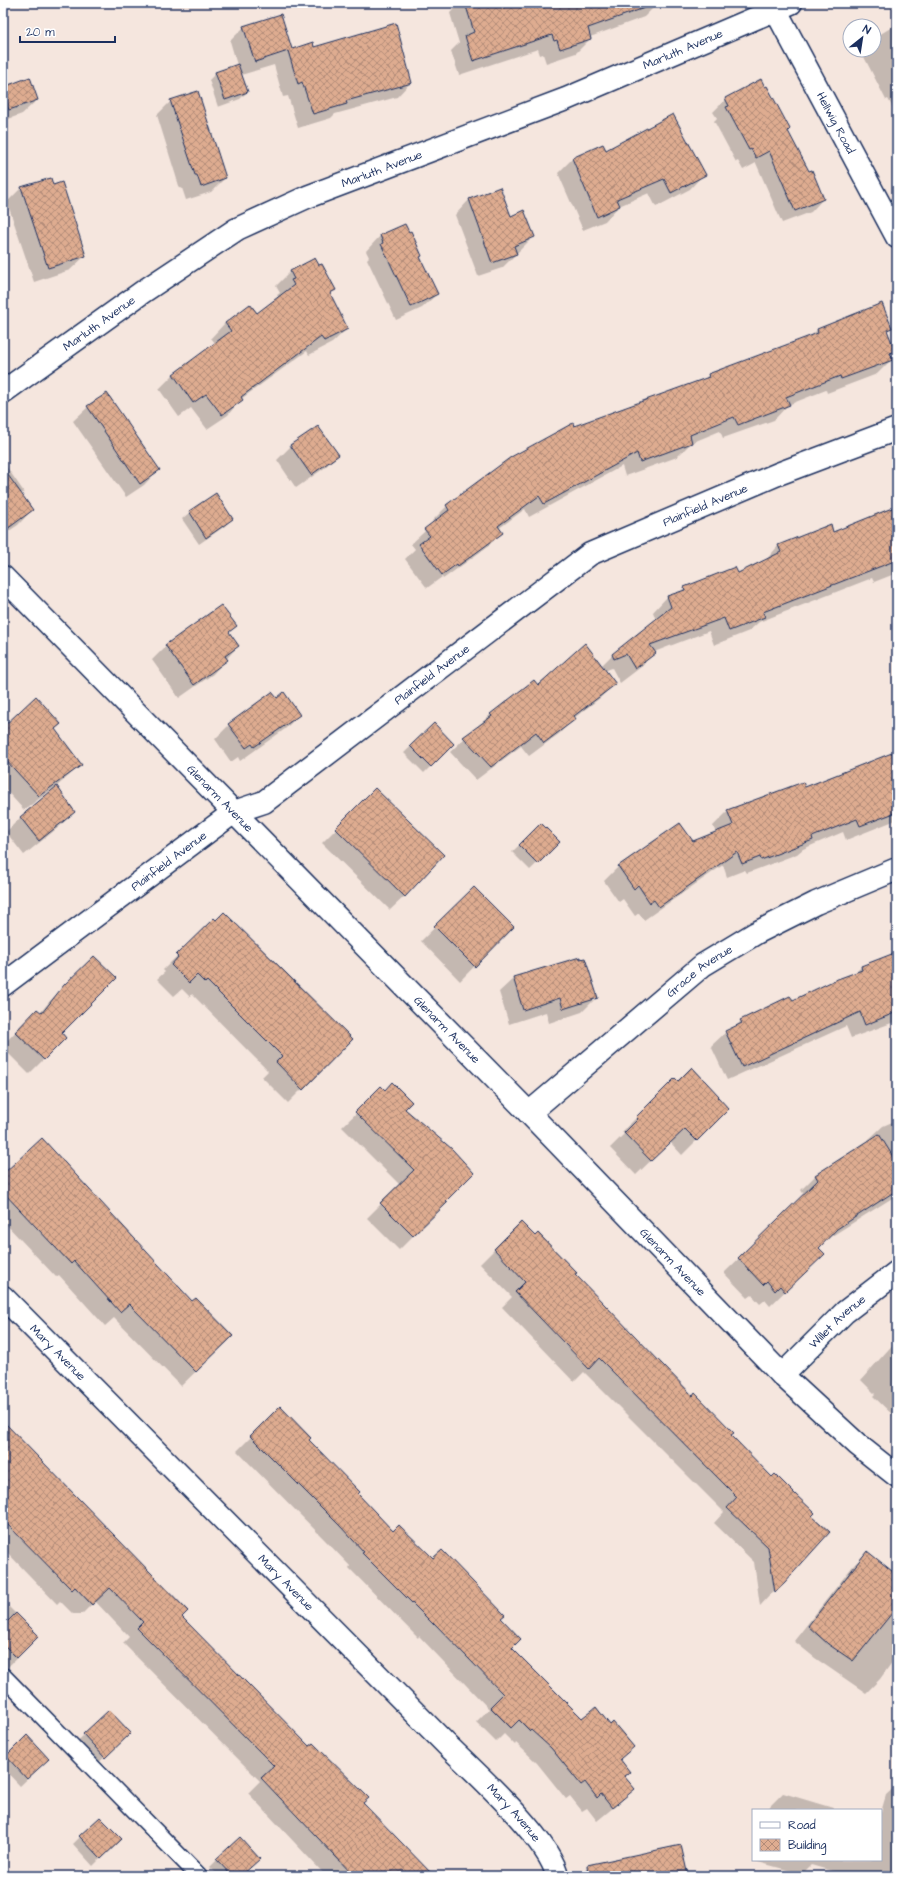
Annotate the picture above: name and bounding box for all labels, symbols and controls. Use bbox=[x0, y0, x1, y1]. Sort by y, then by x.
scale bar bbox=[20, 18, 115, 44]
north arrow bbox=[842, 18, 882, 58]
text: N bbox=[860, 22, 874, 38]
text: 20 m bbox=[26, 24, 55, 41]
street label: Marluth Avenue bbox=[640, 24, 726, 74]
street label: Hellwig Road bbox=[812, 89, 859, 157]
street label: Marluth Avenue bbox=[339, 146, 425, 192]
street label: Marluth Avenue bbox=[59, 291, 139, 355]
street label: Plainfield Avenue bbox=[660, 479, 751, 531]
street label: Plainfield Avenue bbox=[390, 640, 473, 709]
street label: Glenarm Avenue bbox=[183, 761, 258, 836]
street label: Plainfield Avenue bbox=[127, 827, 211, 895]
street label: Grace Avenue bbox=[663, 940, 736, 1001]
street label: Glenarm Avenue bbox=[410, 992, 485, 1067]
street label: Glenarm Avenue bbox=[636, 1224, 710, 1300]
street label: Willet Avenue bbox=[805, 1290, 870, 1352]
street label: Mary Avenue bbox=[26, 1320, 90, 1385]
street label: Mary Avenue bbox=[254, 1551, 318, 1615]
street label: Mary Avenue bbox=[483, 1780, 545, 1846]
legend bbox=[752, 1809, 882, 1861]
text: Road bbox=[788, 1817, 816, 1834]
text: Building bbox=[788, 1837, 826, 1855]

